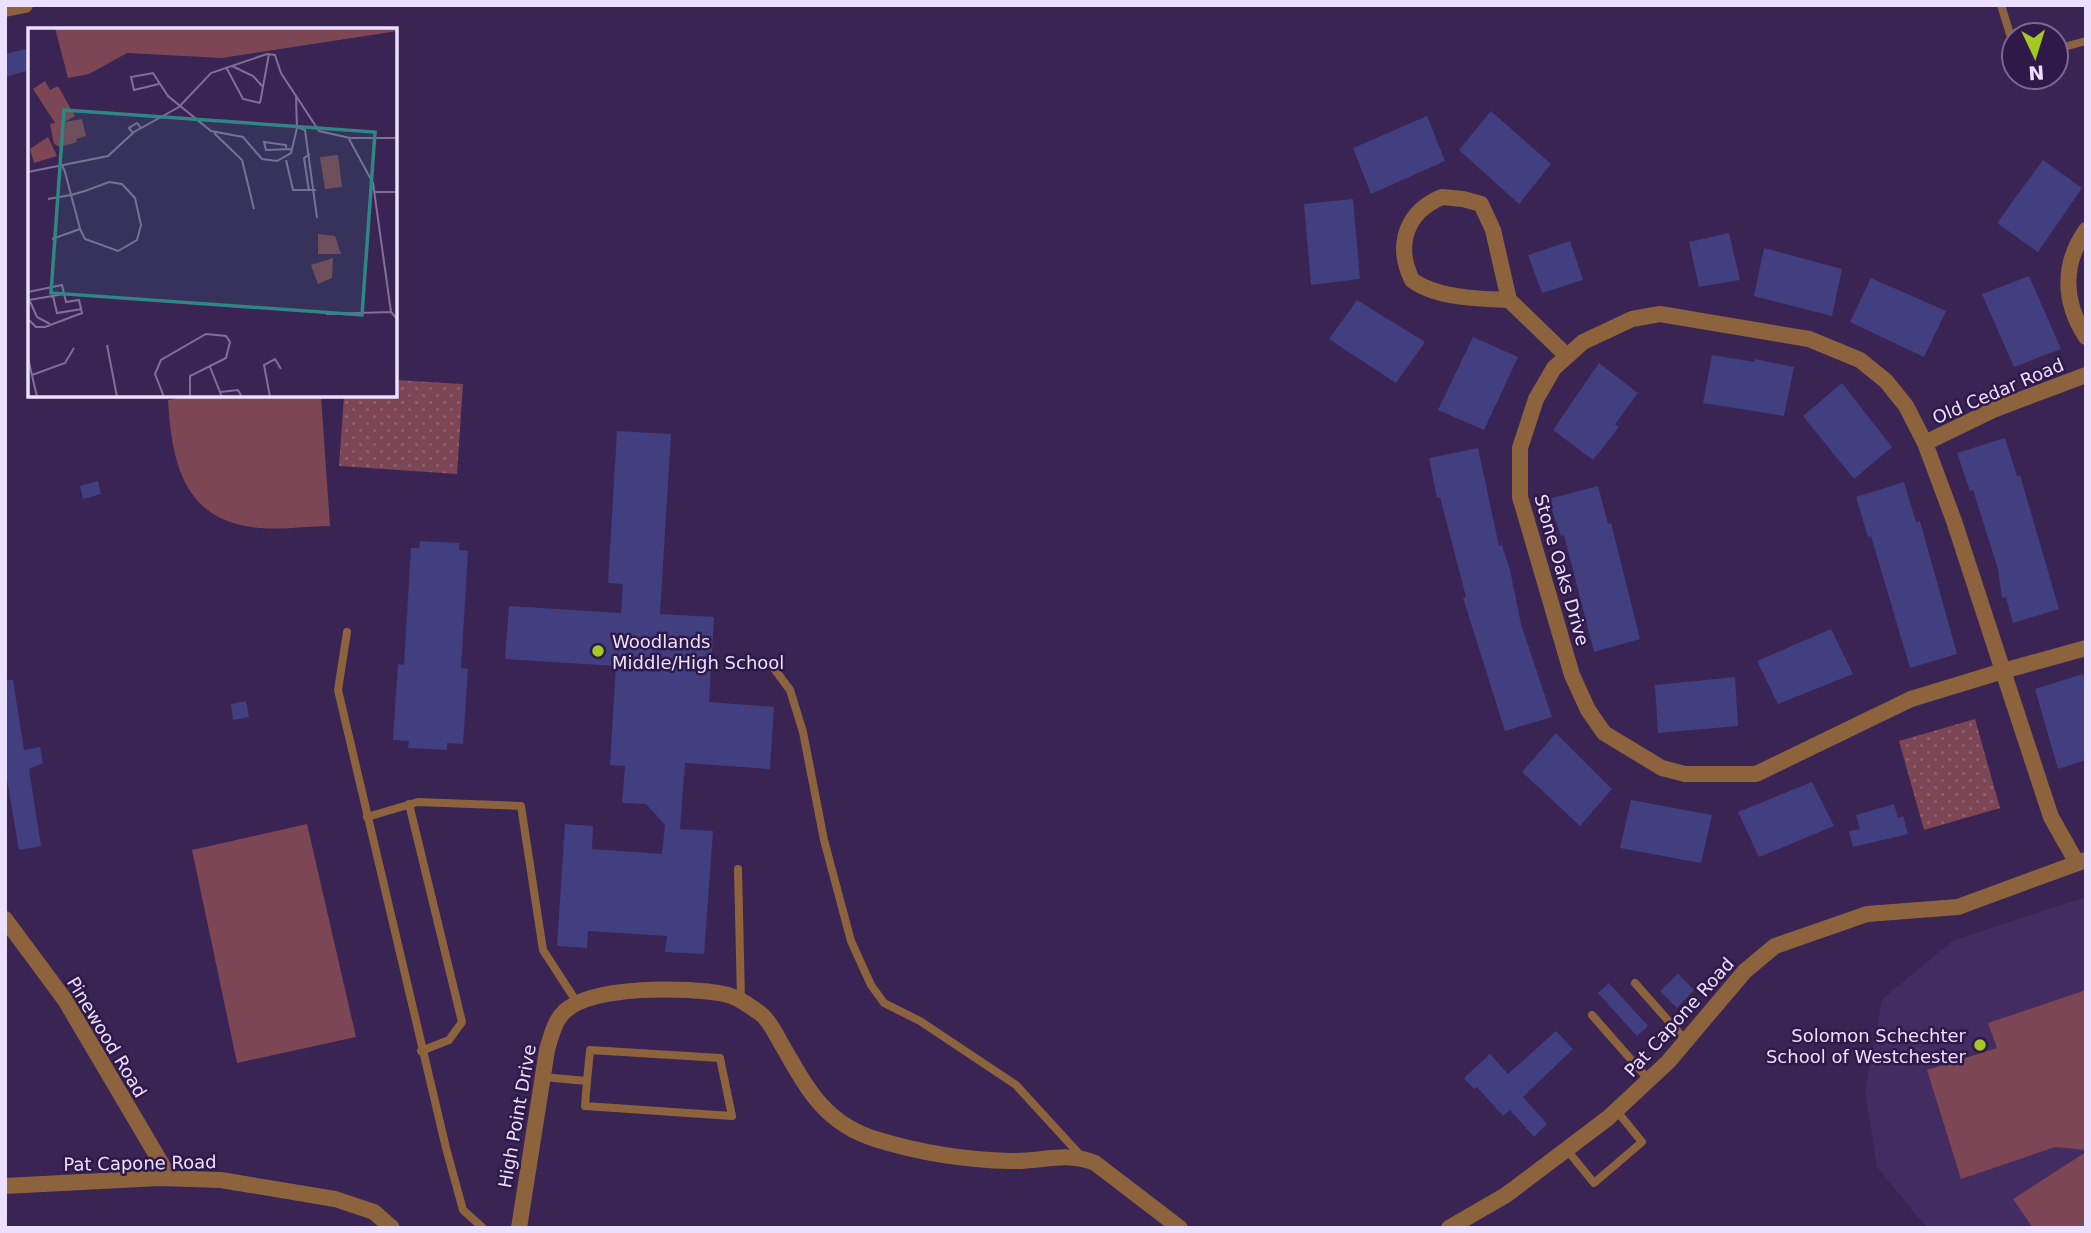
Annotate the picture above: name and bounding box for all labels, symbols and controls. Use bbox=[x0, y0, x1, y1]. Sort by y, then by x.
north arrow bbox=[2000, 21, 2070, 91]
inset map bbox=[28, 28, 397, 397]
text: N bbox=[2027, 61, 2045, 84]
street label: Old Cedar Road bbox=[1929, 354, 2067, 428]
street label: Stone Oaks Drive bbox=[1530, 492, 1594, 648]
place label: Woodlands Middle/High School bbox=[612, 631, 784, 673]
marker: Woodlands Middle/High School bbox=[590, 643, 606, 659]
street label: Pat Capone Road bbox=[1620, 953, 1738, 1081]
street label: Pinewood Road bbox=[63, 973, 151, 1101]
place label: Solomon Schechter School of Westchester bbox=[1766, 1025, 1967, 1067]
marker: Solomon Schechter School of Westchester bbox=[1972, 1037, 1988, 1053]
street label: High Point Drive bbox=[494, 1043, 540, 1189]
street label: Pat Capone Road bbox=[63, 1151, 217, 1175]

